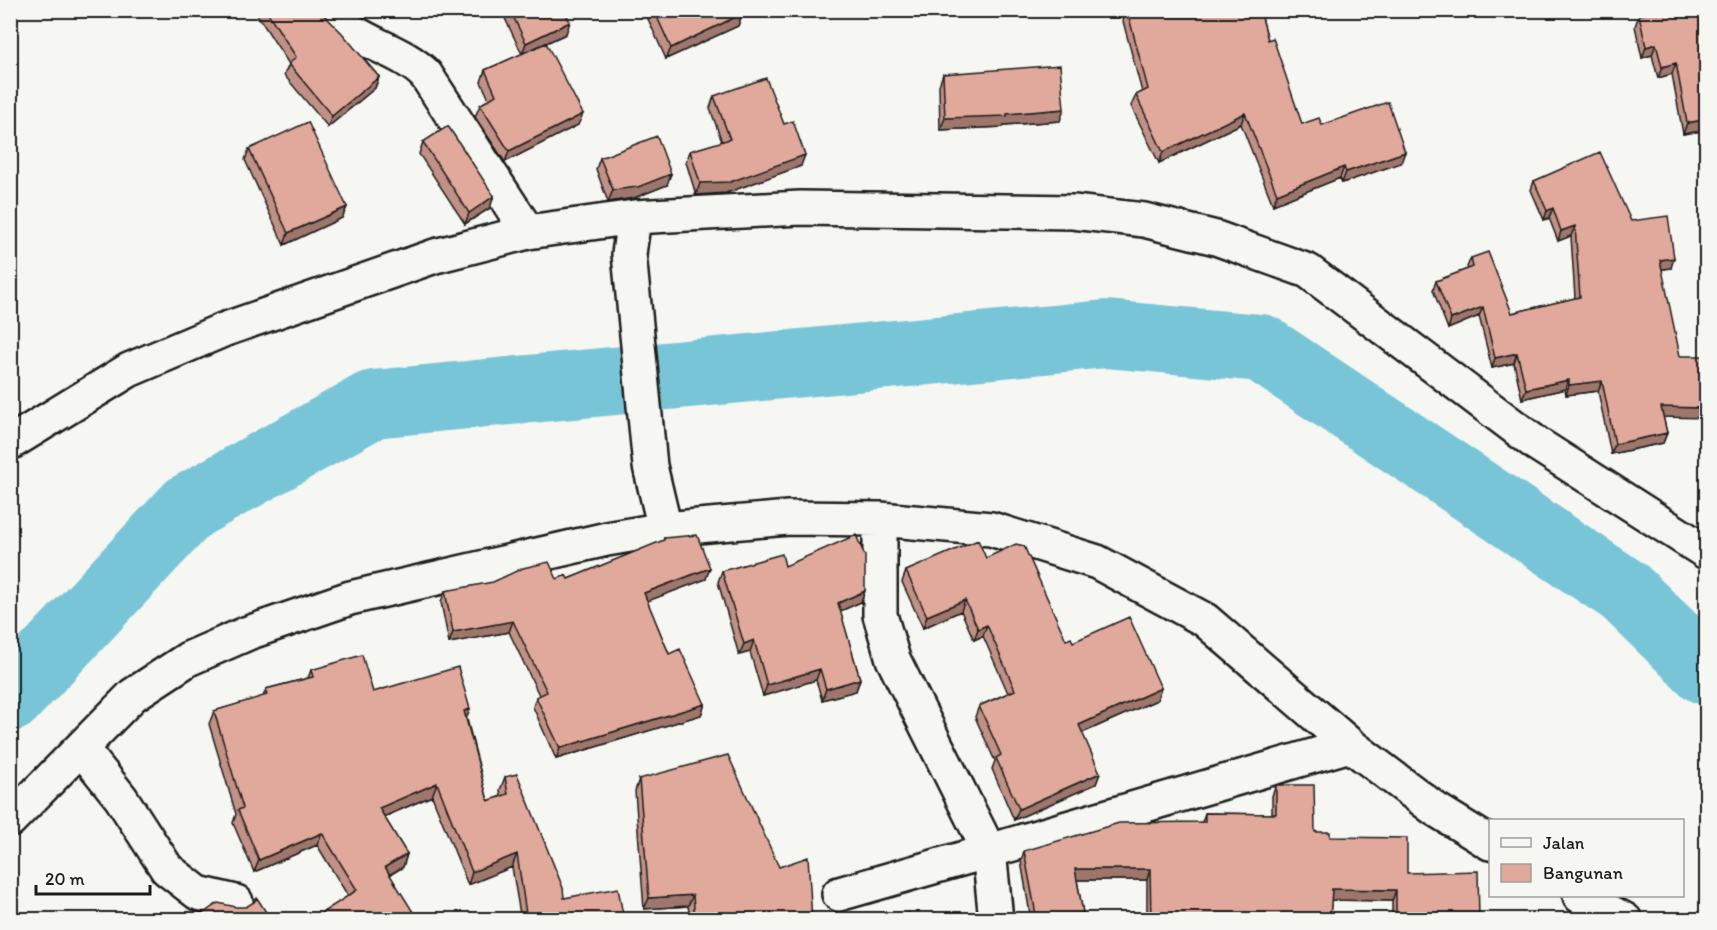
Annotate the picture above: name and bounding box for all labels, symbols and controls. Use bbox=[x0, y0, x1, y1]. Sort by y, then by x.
legend bbox=[1489, 819, 1684, 897]
text: Jalan bbox=[1543, 832, 1585, 854]
scale bar bbox=[36, 858, 150, 896]
text: Bangunan bbox=[1543, 862, 1623, 884]
text: 20 m bbox=[45, 868, 85, 890]

